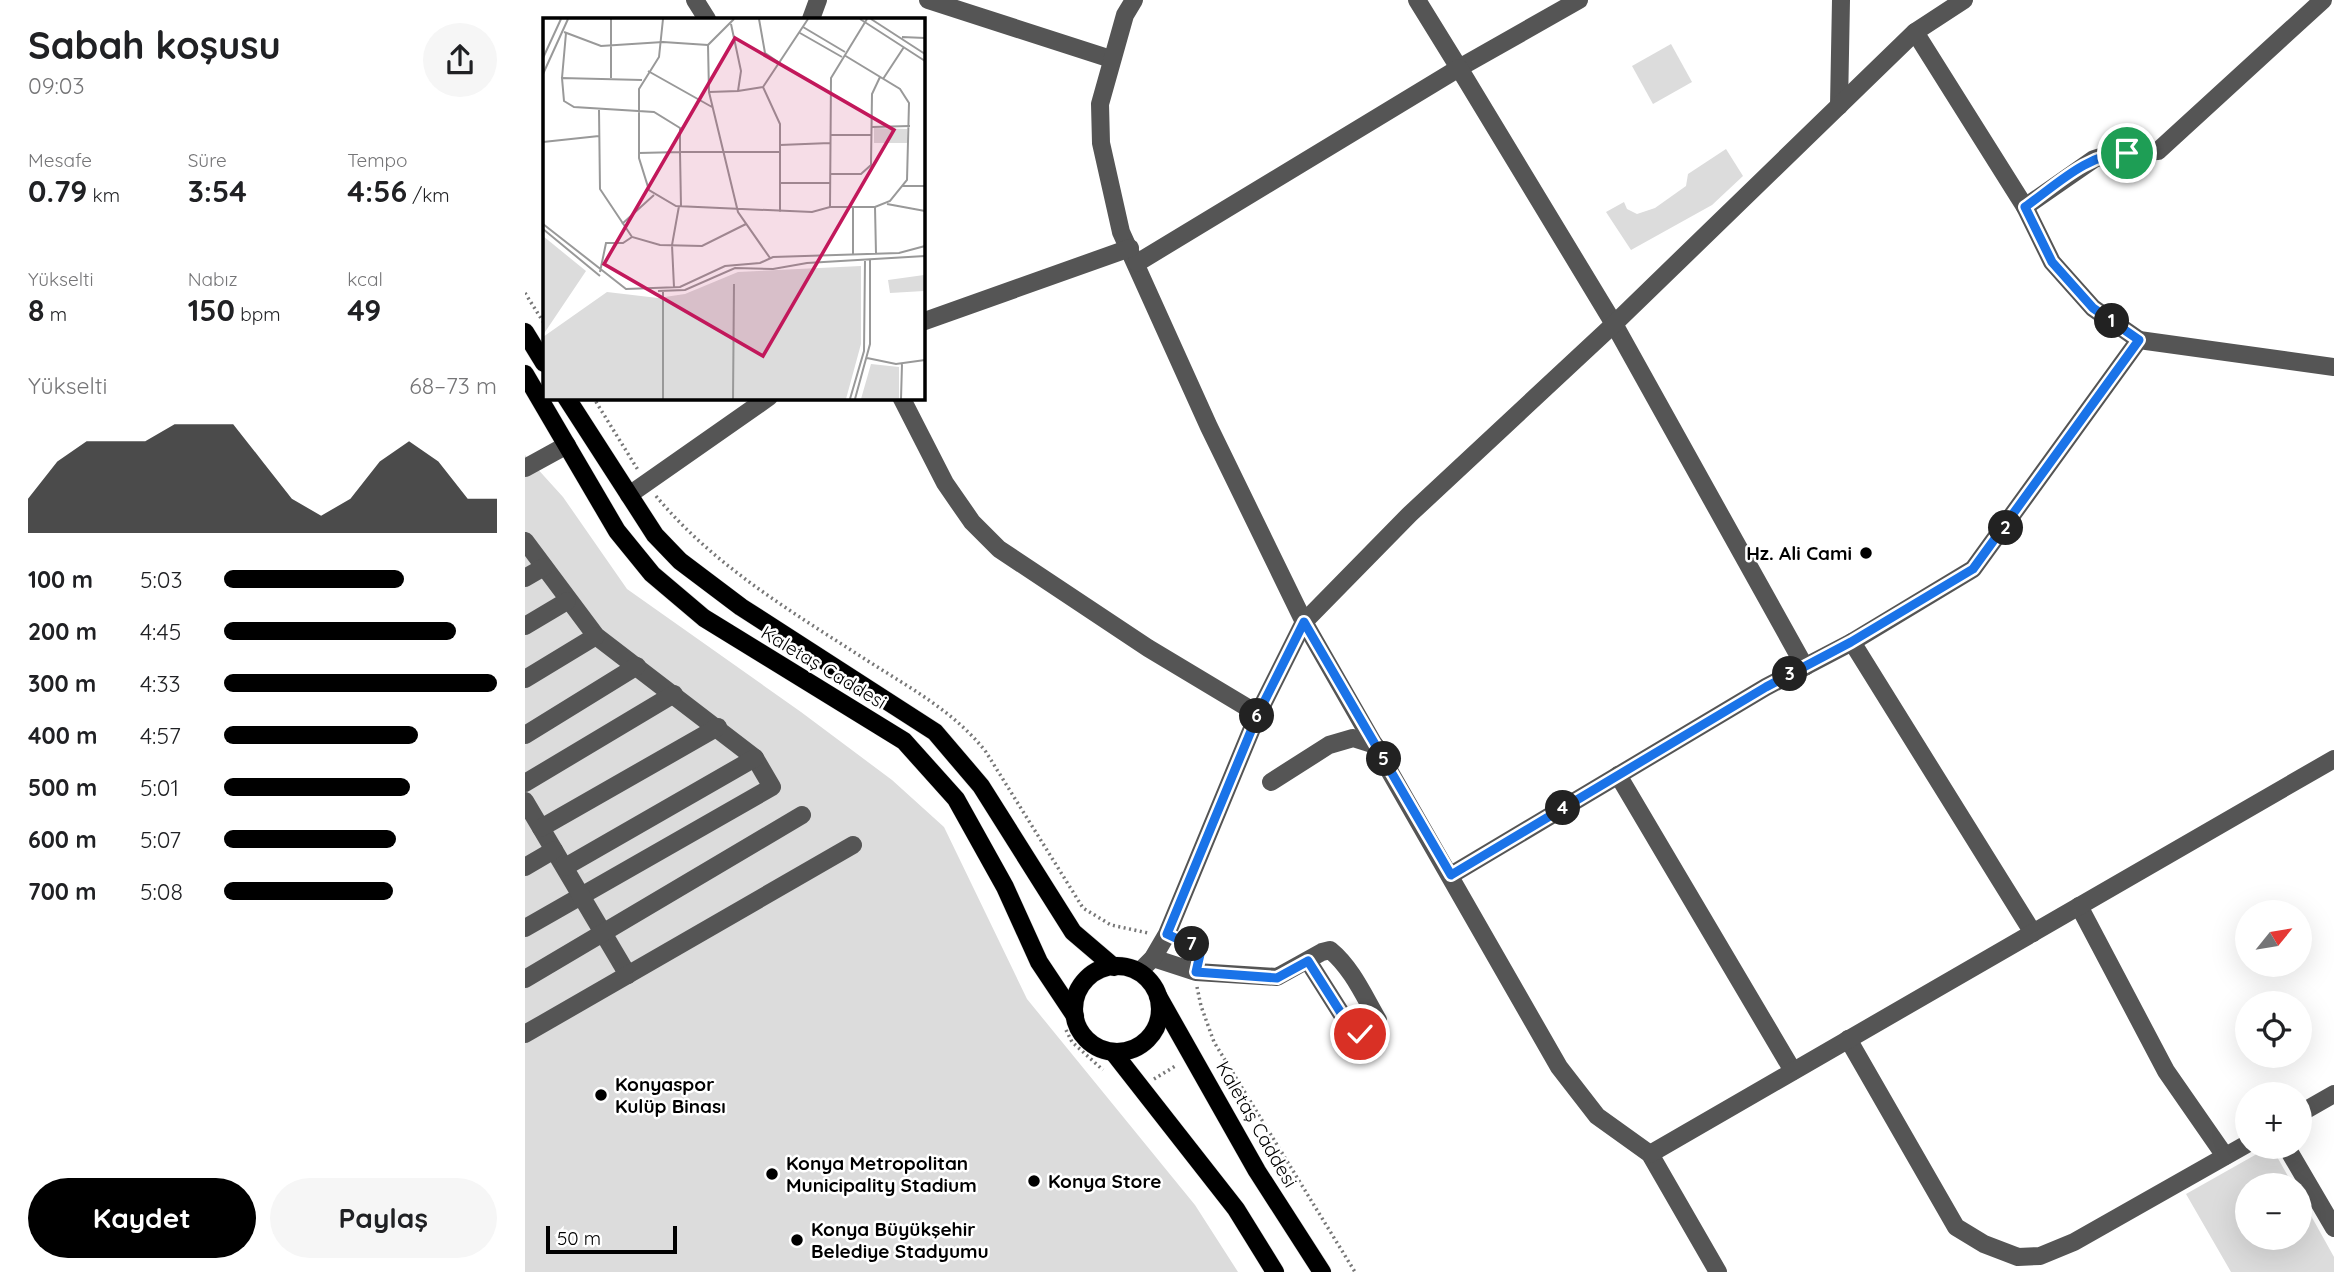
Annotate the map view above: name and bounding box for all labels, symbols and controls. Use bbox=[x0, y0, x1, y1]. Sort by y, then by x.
inset map bbox=[543, 18, 924, 399]
text: Sabah koşusu bbox=[28, 21, 281, 69]
button: share bbox=[423, 23, 497, 97]
text: 09:03 bbox=[28, 71, 85, 100]
pin bbox=[2097, 123, 2157, 183]
icon: arrive bbox=[2108, 134, 2146, 172]
text: Mesafe bbox=[28, 148, 92, 172]
text: Süre bbox=[188, 148, 227, 172]
text: Tempo bbox=[347, 148, 408, 172]
text: 0.79 bbox=[28, 172, 87, 210]
text: 3:54 bbox=[188, 172, 247, 210]
text: 4:56 bbox=[347, 172, 407, 210]
text: km bbox=[87, 183, 120, 207]
text: /km bbox=[407, 183, 450, 207]
text: Yükselti bbox=[28, 267, 94, 291]
text: Nabız bbox=[188, 267, 238, 291]
text: kcal bbox=[347, 267, 383, 291]
text: 8 bbox=[28, 291, 44, 329]
text: 150 bbox=[188, 291, 235, 329]
text: 49 bbox=[347, 291, 381, 329]
text: m bbox=[44, 302, 67, 326]
text: bpm bbox=[235, 302, 281, 326]
pin: 1 bbox=[2095, 304, 2129, 338]
text: 1 bbox=[2108, 308, 2115, 332]
text: Yükselti bbox=[28, 371, 107, 400]
text: 68–73 m bbox=[409, 371, 497, 400]
pin: 2 bbox=[1989, 510, 2023, 546]
text: 2 bbox=[2000, 515, 2011, 539]
place label: Hz. Ali Cami bbox=[1746, 541, 1852, 565]
marker: Hz. Ali Cami bbox=[1858, 545, 1874, 561]
text: 100 m bbox=[28, 565, 93, 594]
text: 5:03 bbox=[140, 565, 183, 594]
text: 200 m bbox=[28, 617, 97, 646]
text: 4:45 bbox=[140, 617, 181, 646]
street label: Kaletaş Caddesi bbox=[757, 620, 891, 714]
pin: 3 bbox=[1773, 656, 1807, 692]
text: 3 bbox=[1784, 661, 1795, 685]
text: 300 m bbox=[28, 669, 96, 698]
text: 4:33 bbox=[140, 669, 181, 698]
pin: 6 bbox=[1239, 698, 1275, 734]
text: 6 bbox=[1251, 703, 1262, 727]
text: 400 m bbox=[28, 721, 97, 750]
text: 4:57 bbox=[140, 721, 181, 750]
pin: 5 bbox=[1367, 742, 1401, 776]
text: 5 bbox=[1378, 746, 1389, 770]
text: 500 m bbox=[28, 773, 97, 802]
text: 5:01 bbox=[140, 773, 179, 802]
pin: 4 bbox=[1545, 790, 1581, 826]
text: 4 bbox=[1557, 795, 1568, 819]
text: 600 m bbox=[28, 825, 97, 854]
text: 5:07 bbox=[140, 825, 181, 854]
text: 700 m bbox=[28, 877, 97, 906]
text: 5:08 bbox=[140, 877, 183, 906]
north arrow bbox=[2235, 900, 2312, 976]
map controls bbox=[2235, 900, 2312, 1250]
pin: 7 bbox=[1175, 926, 1209, 962]
text: 7 bbox=[1186, 931, 1197, 955]
button: locate bbox=[2235, 991, 2312, 1068]
pin bbox=[1330, 1004, 1390, 1064]
icon: check bbox=[1341, 1015, 1379, 1053]
street label: Kaletaş Caddesi bbox=[1211, 1057, 1303, 1191]
place label: Konyaspor Kulüp Binası bbox=[615, 1072, 726, 1118]
button: + bbox=[2235, 1082, 2312, 1159]
marker: Konyaspor Kulüp Binası bbox=[593, 1087, 609, 1103]
place label: Konya Metropolitan Municipality Stadium bbox=[786, 1151, 977, 1197]
marker: Konya Metropolitan Municipality Stadium bbox=[764, 1166, 780, 1182]
place label: Konya Store bbox=[1048, 1169, 1161, 1193]
marker: Konya Store bbox=[1026, 1173, 1042, 1189]
button: − bbox=[2235, 1173, 2312, 1250]
button: Kaydet bbox=[28, 1178, 256, 1258]
button: Paylaş bbox=[270, 1178, 497, 1258]
place label: Konya Büyükşehir Belediye Stadyumu bbox=[811, 1217, 989, 1263]
scale bar bbox=[546, 1223, 677, 1255]
text: 50 m bbox=[557, 1226, 601, 1250]
marker: Konya Büyükşehir Belediye Stadyumu bbox=[789, 1232, 805, 1248]

